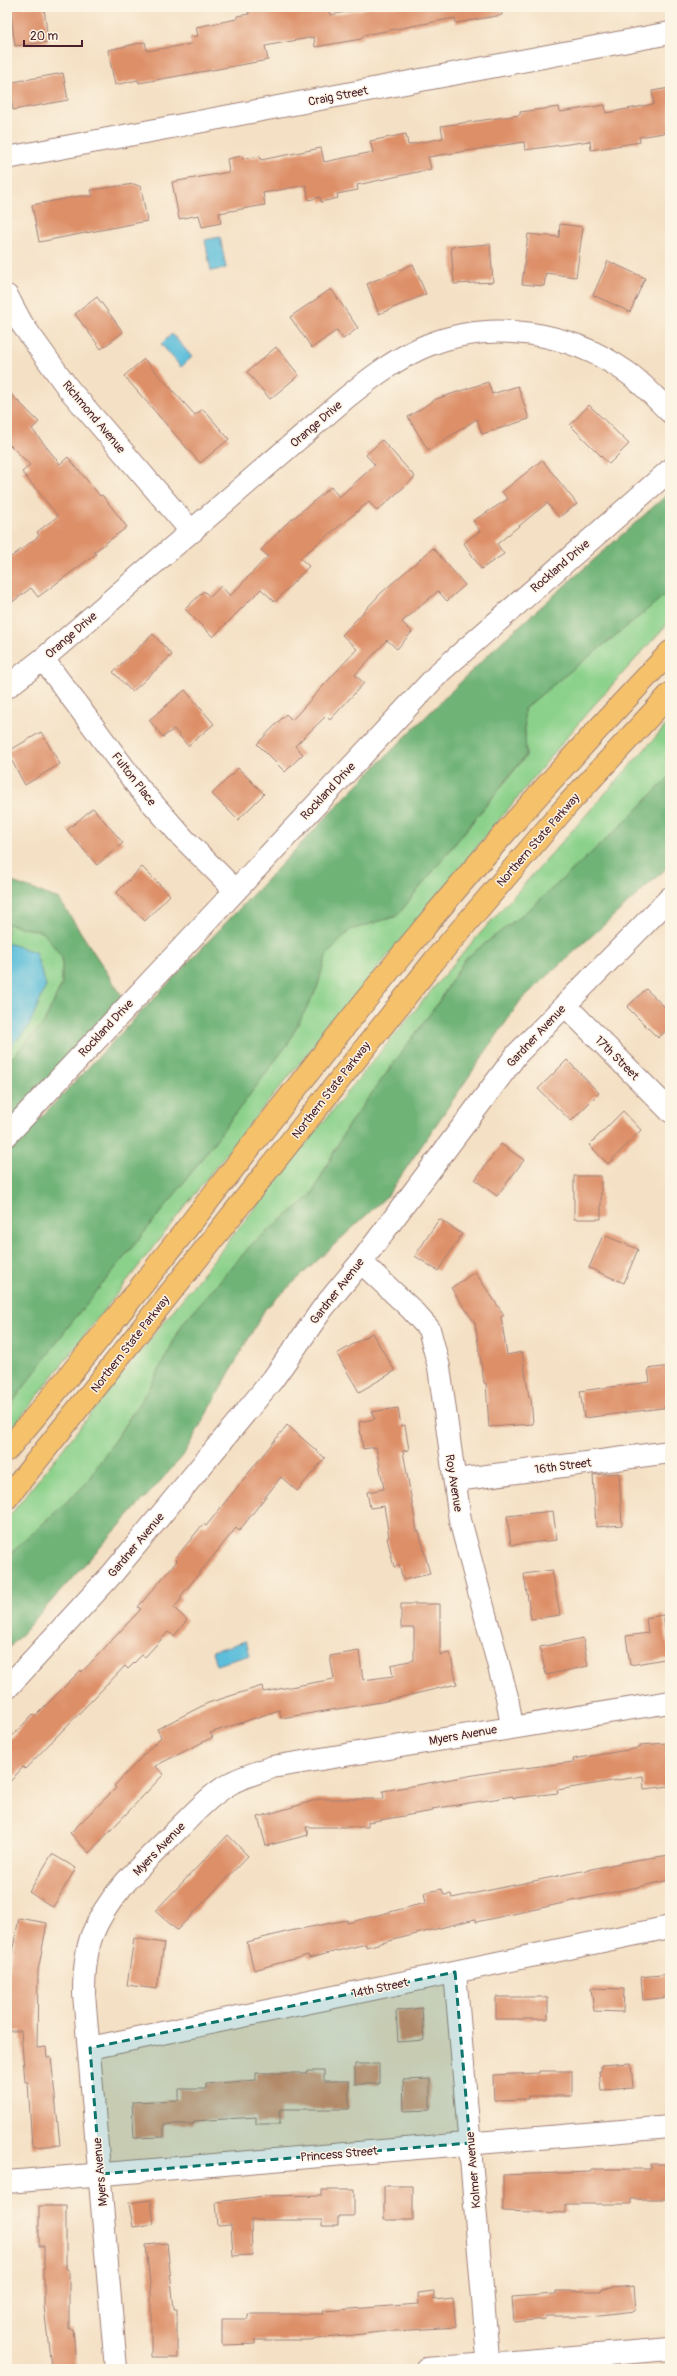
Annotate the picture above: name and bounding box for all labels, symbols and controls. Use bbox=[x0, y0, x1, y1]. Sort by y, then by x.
scale bar bbox=[24, 22, 82, 48]
text: 20 m bbox=[30, 29, 59, 44]
street label: Craig Street bbox=[307, 83, 369, 110]
street label: Richmond Avenue bbox=[59, 378, 128, 457]
street label: Orange Drive bbox=[287, 398, 345, 451]
street label: Rockland Drive bbox=[528, 537, 593, 596]
street label: Orange Drive bbox=[42, 609, 100, 662]
street label: Fulton Place bbox=[108, 750, 159, 809]
street label: Rockland Drive bbox=[298, 759, 359, 823]
street label: Northern State Parkway bbox=[494, 790, 583, 890]
street label: Rockland Drive bbox=[76, 996, 137, 1060]
street label: Gardner Avenue bbox=[504, 1002, 569, 1071]
street label: 17th Street bbox=[591, 1033, 642, 1084]
street label: Northern State Parkway bbox=[289, 1039, 374, 1142]
street label: Gardner Avenue bbox=[307, 1255, 368, 1327]
street label: Northern State Parkway bbox=[88, 1293, 173, 1396]
street label: Roy Avenue bbox=[442, 1453, 465, 1513]
street label: 16th Street bbox=[534, 1456, 593, 1477]
street label: Gardner Avenue bbox=[105, 1510, 168, 1581]
street label: Myers Avenue bbox=[428, 1722, 498, 1749]
street label: Myers Avenue bbox=[130, 1819, 189, 1879]
street label: 14th Street bbox=[351, 1975, 410, 2002]
street label: Kolmer Avenue bbox=[463, 2131, 484, 2209]
street label: Myers Avenue bbox=[90, 2137, 111, 2207]
street label: Princess Street bbox=[300, 2144, 378, 2165]

